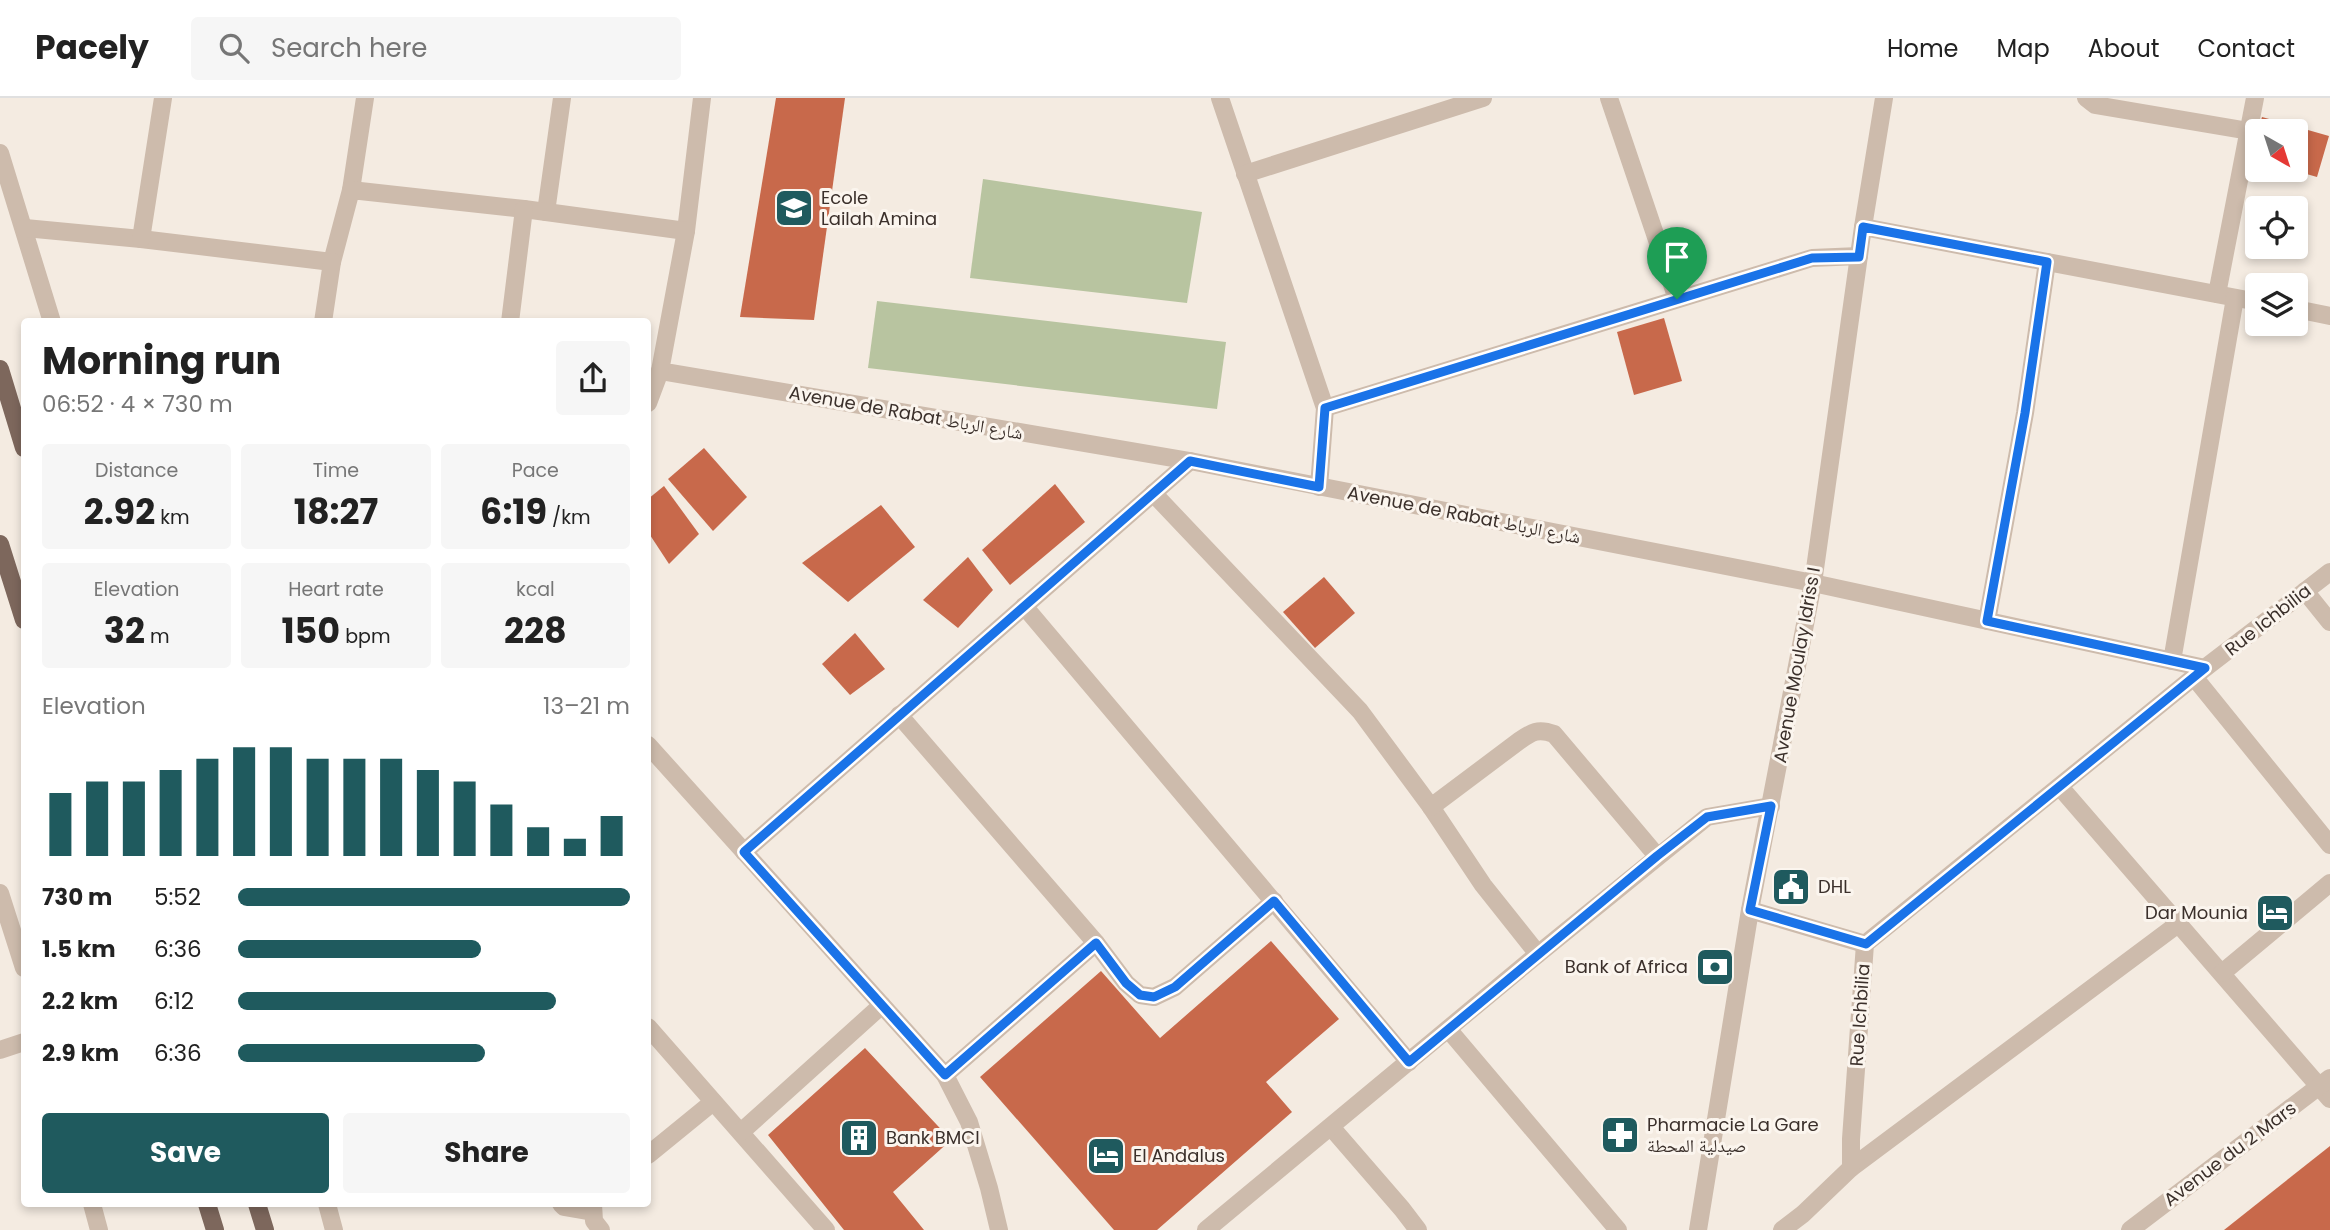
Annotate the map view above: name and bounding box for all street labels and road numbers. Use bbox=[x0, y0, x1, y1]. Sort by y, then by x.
street label: Avenue de Rabat شارع الرباط bbox=[787, 380, 1025, 445]
street label: Avenue de Rabat شارع الرباط bbox=[1345, 480, 1583, 549]
street label: Avenue Moulay Idriss I bbox=[1767, 565, 1826, 765]
street label: Rue Ichbilia bbox=[2219, 578, 2316, 661]
street label: Rue Ichbilia bbox=[1843, 963, 1876, 1067]
street label: Avenue du 2 Mars bbox=[2158, 1096, 2301, 1212]

